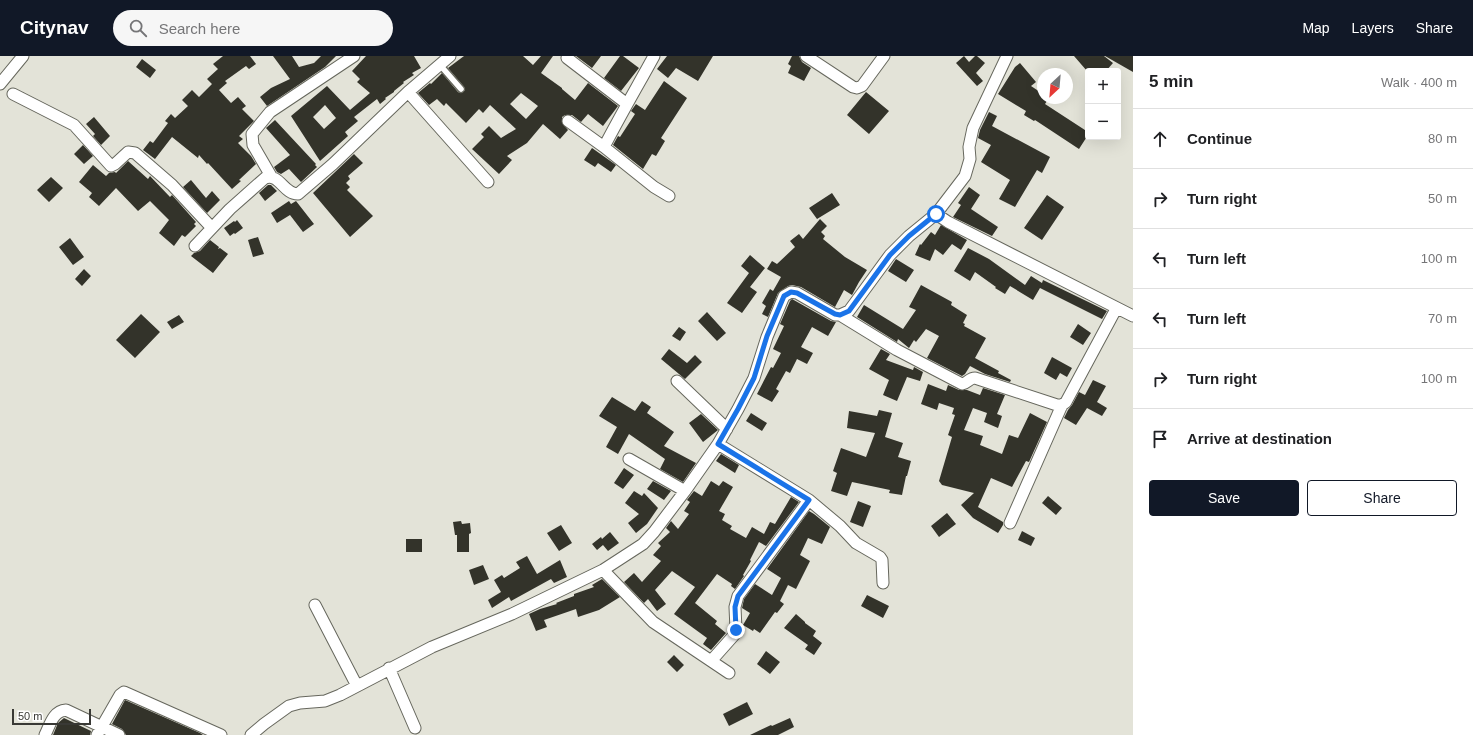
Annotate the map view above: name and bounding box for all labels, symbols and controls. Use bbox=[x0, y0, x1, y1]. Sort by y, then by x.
search box bbox=[113, 10, 393, 46]
text: Citynav bbox=[20, 17, 89, 38]
icon: search bbox=[127, 17, 149, 39]
text: Search here bbox=[159, 20, 240, 37]
text: Map bbox=[1302, 20, 1330, 36]
text: Layers bbox=[1352, 20, 1394, 36]
text: Share bbox=[1416, 20, 1453, 36]
north arrow bbox=[1037, 68, 1073, 104]
map controls bbox=[1085, 68, 1121, 140]
button: + bbox=[1085, 68, 1121, 104]
text: 5 min bbox=[1149, 72, 1193, 91]
text: Walk · 400 m bbox=[1381, 75, 1457, 90]
button: − bbox=[1085, 104, 1121, 140]
icon: ahead bbox=[1149, 128, 1171, 150]
text: Continue bbox=[1187, 130, 1252, 147]
text: 80 m bbox=[1428, 131, 1457, 146]
icon: right bbox=[1149, 188, 1171, 210]
text: Turn right bbox=[1187, 190, 1257, 207]
text: 50 m bbox=[1428, 191, 1457, 206]
route start bbox=[927, 205, 945, 223]
icon: left bbox=[1149, 248, 1171, 270]
text: Turn left bbox=[1187, 250, 1246, 267]
text: 100 m bbox=[1421, 251, 1457, 266]
icon: left bbox=[1149, 308, 1171, 330]
text: Turn left bbox=[1187, 310, 1246, 327]
text: 70 m bbox=[1428, 311, 1457, 326]
icon: right bbox=[1149, 368, 1171, 390]
text: Turn right bbox=[1187, 370, 1257, 387]
text: 100 m bbox=[1421, 371, 1457, 386]
icon: arrive bbox=[1149, 428, 1171, 450]
text: Arrive at destination bbox=[1187, 430, 1332, 447]
button: Save bbox=[1149, 480, 1299, 516]
button: Share bbox=[1307, 480, 1457, 516]
route end bbox=[727, 621, 745, 639]
scale bar bbox=[12, 707, 91, 726]
text: 50 m bbox=[18, 710, 42, 722]

